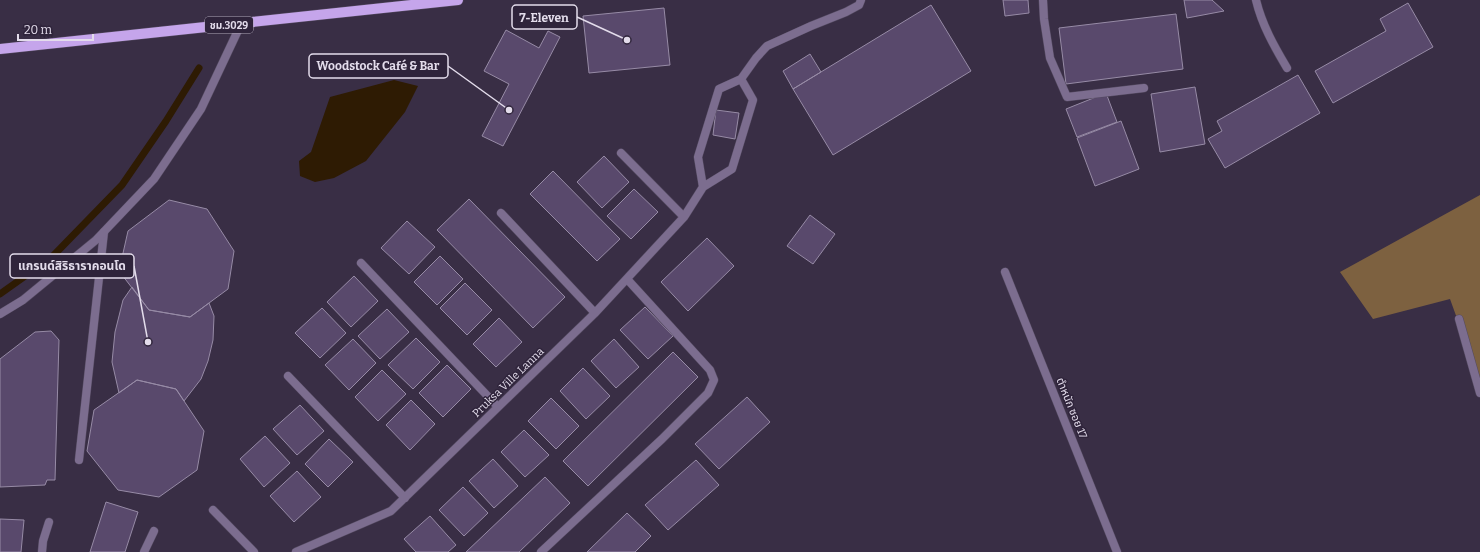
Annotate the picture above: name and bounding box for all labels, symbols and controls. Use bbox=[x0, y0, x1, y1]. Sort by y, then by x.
callout: 7-Eleven bbox=[512, 5, 577, 29]
text: 7-Eleven bbox=[519, 11, 569, 25]
scale bar bbox=[18, 16, 93, 42]
road number: ชม.3029 bbox=[205, 17, 253, 33]
text: 20 m bbox=[24, 23, 53, 37]
callout: Woodstock Café & Bar bbox=[309, 54, 448, 78]
text: Woodstock Café & Bar bbox=[317, 59, 440, 73]
callout: แกรนด์สิริธาราคอนโด bbox=[10, 254, 134, 278]
text: แกรนด์สิริธาราคอนโด bbox=[18, 259, 126, 273]
street label: Pruksa Ville Lanna bbox=[470, 345, 547, 420]
street label: ตำหนัก ซอย 17 bbox=[1053, 376, 1090, 441]

